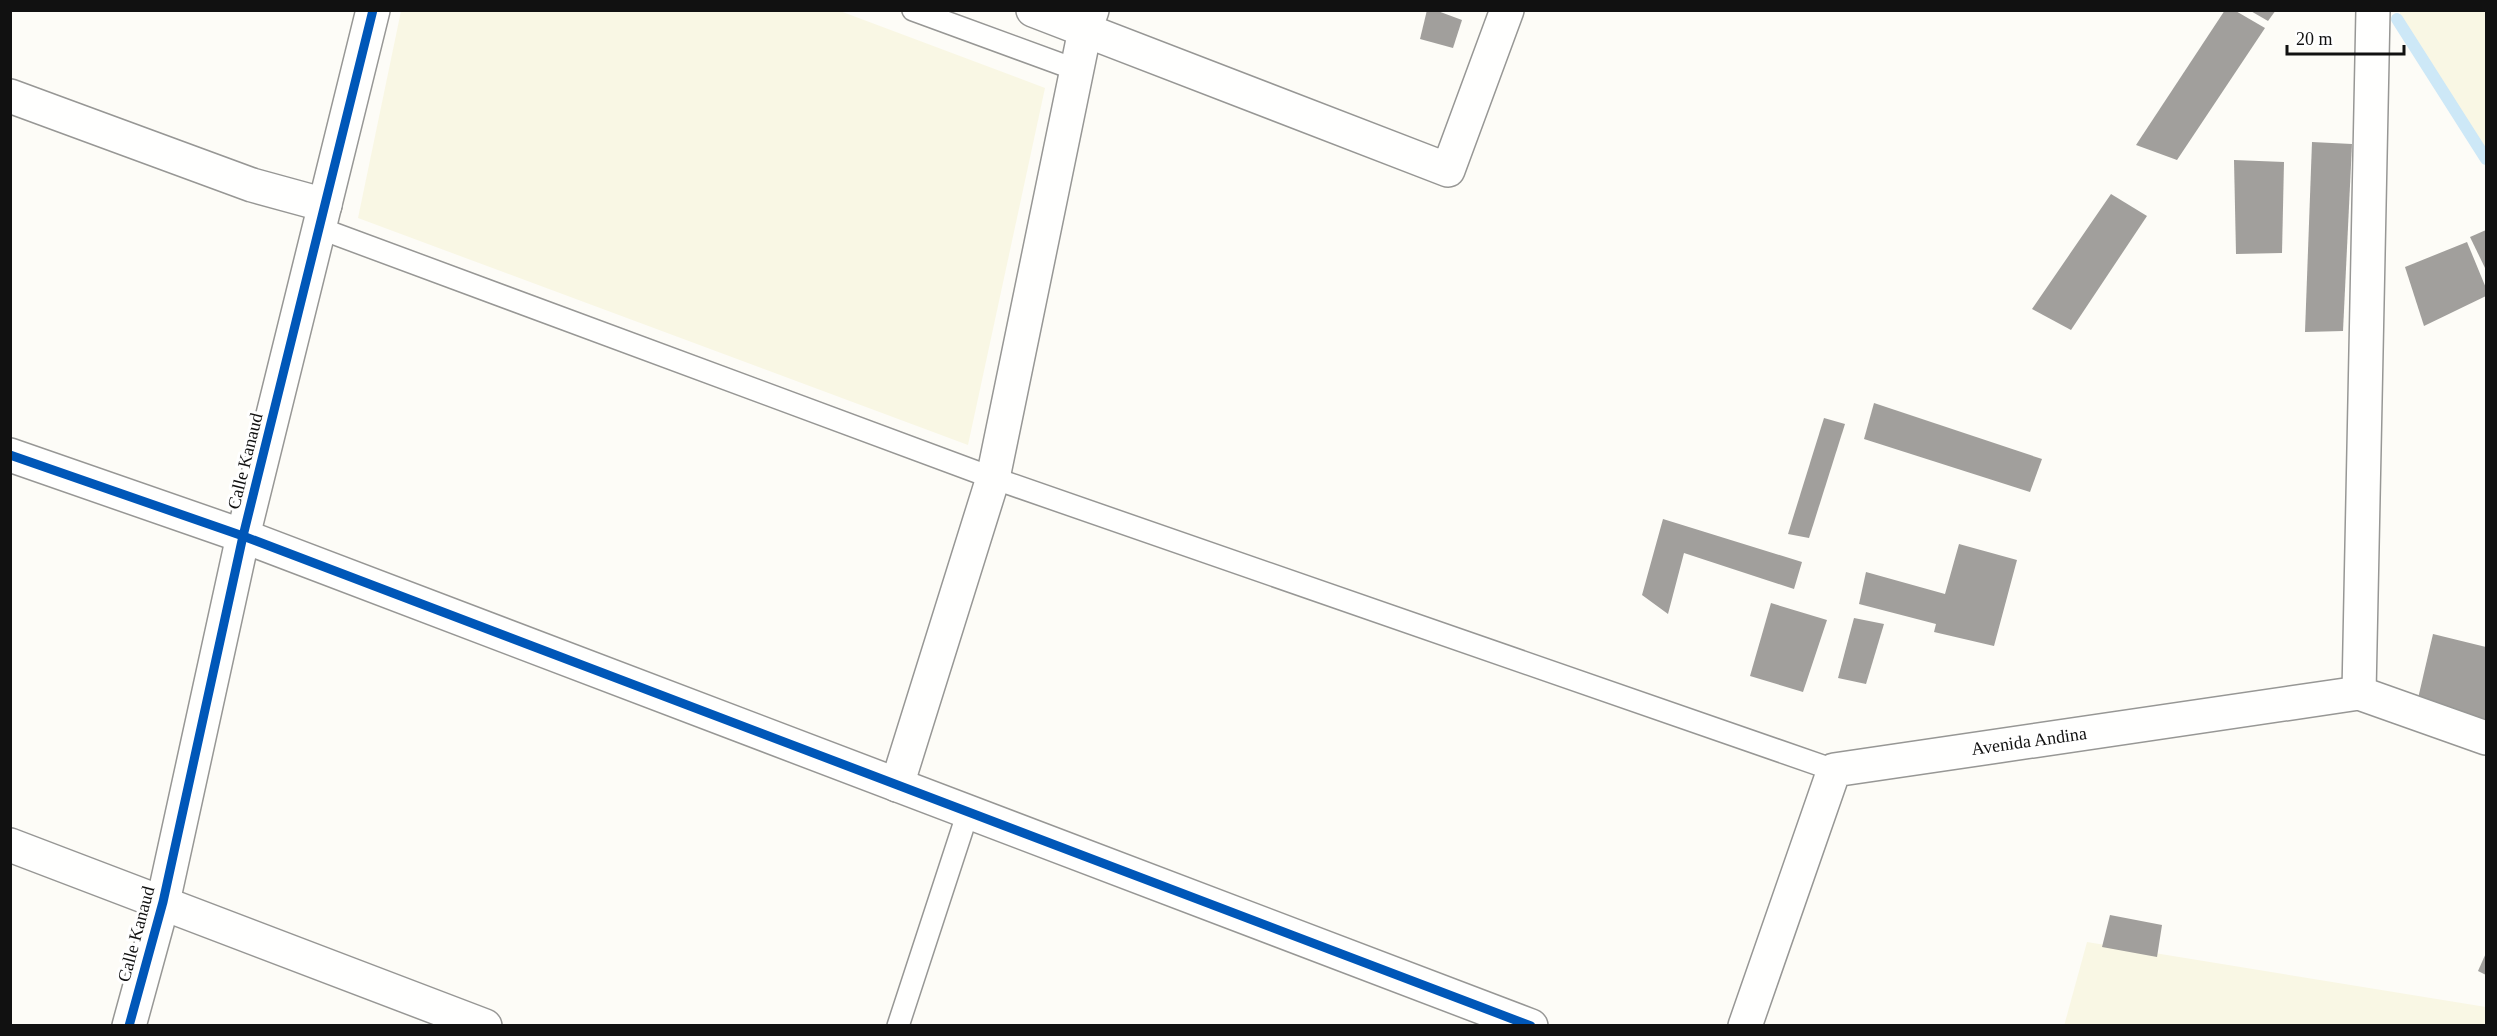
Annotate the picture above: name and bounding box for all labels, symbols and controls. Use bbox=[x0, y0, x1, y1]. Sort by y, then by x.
scale bar bbox=[2287, 18, 2404, 56]
text: 20 m bbox=[2296, 29, 2333, 49]
street label: Calle Kanaud bbox=[223, 411, 267, 511]
street label: Avenida Andina bbox=[1970, 723, 2088, 759]
street label: Calle Kanaud bbox=[114, 884, 158, 984]

